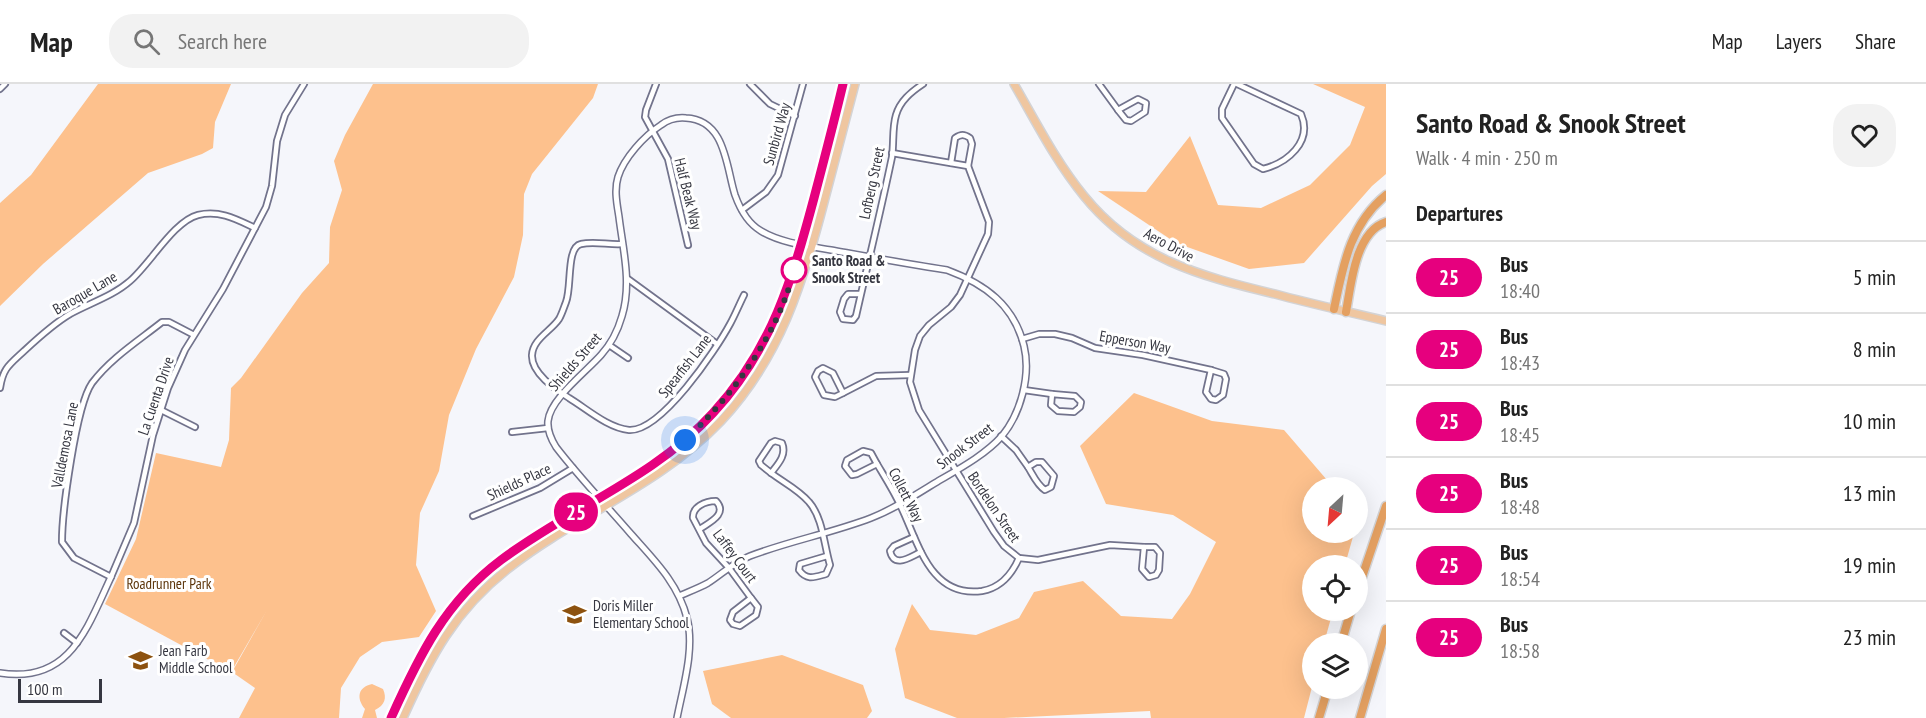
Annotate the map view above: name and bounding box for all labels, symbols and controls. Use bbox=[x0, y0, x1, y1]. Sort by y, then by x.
search box bbox=[109, 14, 529, 68]
text: Map bbox=[30, 23, 73, 60]
icon: search bbox=[130, 25, 163, 58]
text: Search here bbox=[178, 27, 267, 55]
text: Map bbox=[1712, 28, 1743, 55]
text: Layers bbox=[1776, 28, 1822, 55]
text: Share bbox=[1855, 28, 1896, 55]
street label: Sunbird Way bbox=[759, 100, 795, 167]
text: Santo Road & Snook Street bbox=[1416, 104, 1686, 141]
button: heart bbox=[1833, 104, 1896, 167]
street label: Lofberg Street bbox=[855, 145, 888, 221]
text: Walk · 4 min · 250 m bbox=[1416, 145, 1558, 171]
street label: Half Beak Way bbox=[670, 156, 707, 232]
text: Departures bbox=[1416, 199, 1503, 227]
street label: Aero Drive bbox=[1141, 223, 1198, 266]
text: Bus bbox=[1500, 250, 1528, 278]
place label: Santo Road & Snook Street bbox=[812, 251, 885, 287]
marker: Santo Road & Snook Street bbox=[781, 257, 807, 283]
text: 5 min bbox=[1853, 263, 1896, 291]
text: 25 bbox=[1439, 264, 1459, 291]
street label: Baroque Lane bbox=[49, 267, 120, 319]
text: 18:40 bbox=[1500, 278, 1540, 304]
text: Bus bbox=[1500, 322, 1528, 350]
street label: Epperson Way bbox=[1098, 326, 1173, 357]
street label: Shields Street bbox=[544, 328, 605, 395]
street label: Spearfish Lane bbox=[654, 330, 715, 401]
text: 8 min bbox=[1853, 335, 1896, 363]
text: 25 bbox=[1439, 336, 1459, 363]
text: 18:43 bbox=[1500, 350, 1540, 376]
street label: La Cuenta Drive bbox=[133, 354, 178, 438]
text: Bus bbox=[1500, 394, 1528, 422]
street label: Valldemosa Lane bbox=[47, 400, 82, 491]
text: 10 min bbox=[1843, 407, 1896, 435]
text: 25 bbox=[1439, 408, 1459, 435]
street label: Snook Street bbox=[933, 418, 997, 473]
text: 18:45 bbox=[1500, 422, 1540, 448]
your location bbox=[670, 425, 700, 455]
street label: Shields Place bbox=[484, 459, 554, 505]
street label: Collett Way bbox=[885, 464, 928, 525]
text: Bus bbox=[1500, 466, 1528, 494]
street label: Bordelon Street bbox=[964, 468, 1025, 546]
north arrow bbox=[1302, 477, 1368, 543]
map controls bbox=[1302, 477, 1368, 699]
text: 13 min bbox=[1843, 479, 1896, 507]
text: 25 bbox=[1439, 480, 1459, 507]
line badge: 25 bbox=[549, 492, 603, 532]
text: 18:48 bbox=[1500, 494, 1540, 520]
text: 25 bbox=[566, 499, 586, 526]
street label: Laffey Court bbox=[709, 525, 762, 586]
text: Bus bbox=[1500, 538, 1528, 566]
text: 19 min bbox=[1843, 551, 1896, 579]
text: 25 bbox=[1439, 552, 1459, 579]
button: locate bbox=[1302, 555, 1368, 621]
text: 18:54 bbox=[1500, 566, 1540, 592]
park label: Roadrunner Park bbox=[126, 574, 212, 593]
place label: Doris Miller Elementary School bbox=[593, 596, 690, 632]
school or university icon: Doris Miller Elementary School bbox=[562, 602, 588, 628]
text: Bus bbox=[1500, 610, 1528, 638]
text: 23 min bbox=[1843, 623, 1896, 651]
text: 25 bbox=[1439, 624, 1459, 651]
button: layers bbox=[1302, 633, 1368, 699]
text: 18:58 bbox=[1500, 638, 1540, 664]
place label: Jean Farb Middle School bbox=[158, 641, 233, 677]
school or university icon: Jean Farb Middle School bbox=[128, 647, 154, 673]
scale bar bbox=[18, 676, 102, 704]
text: 100 m bbox=[27, 679, 62, 699]

